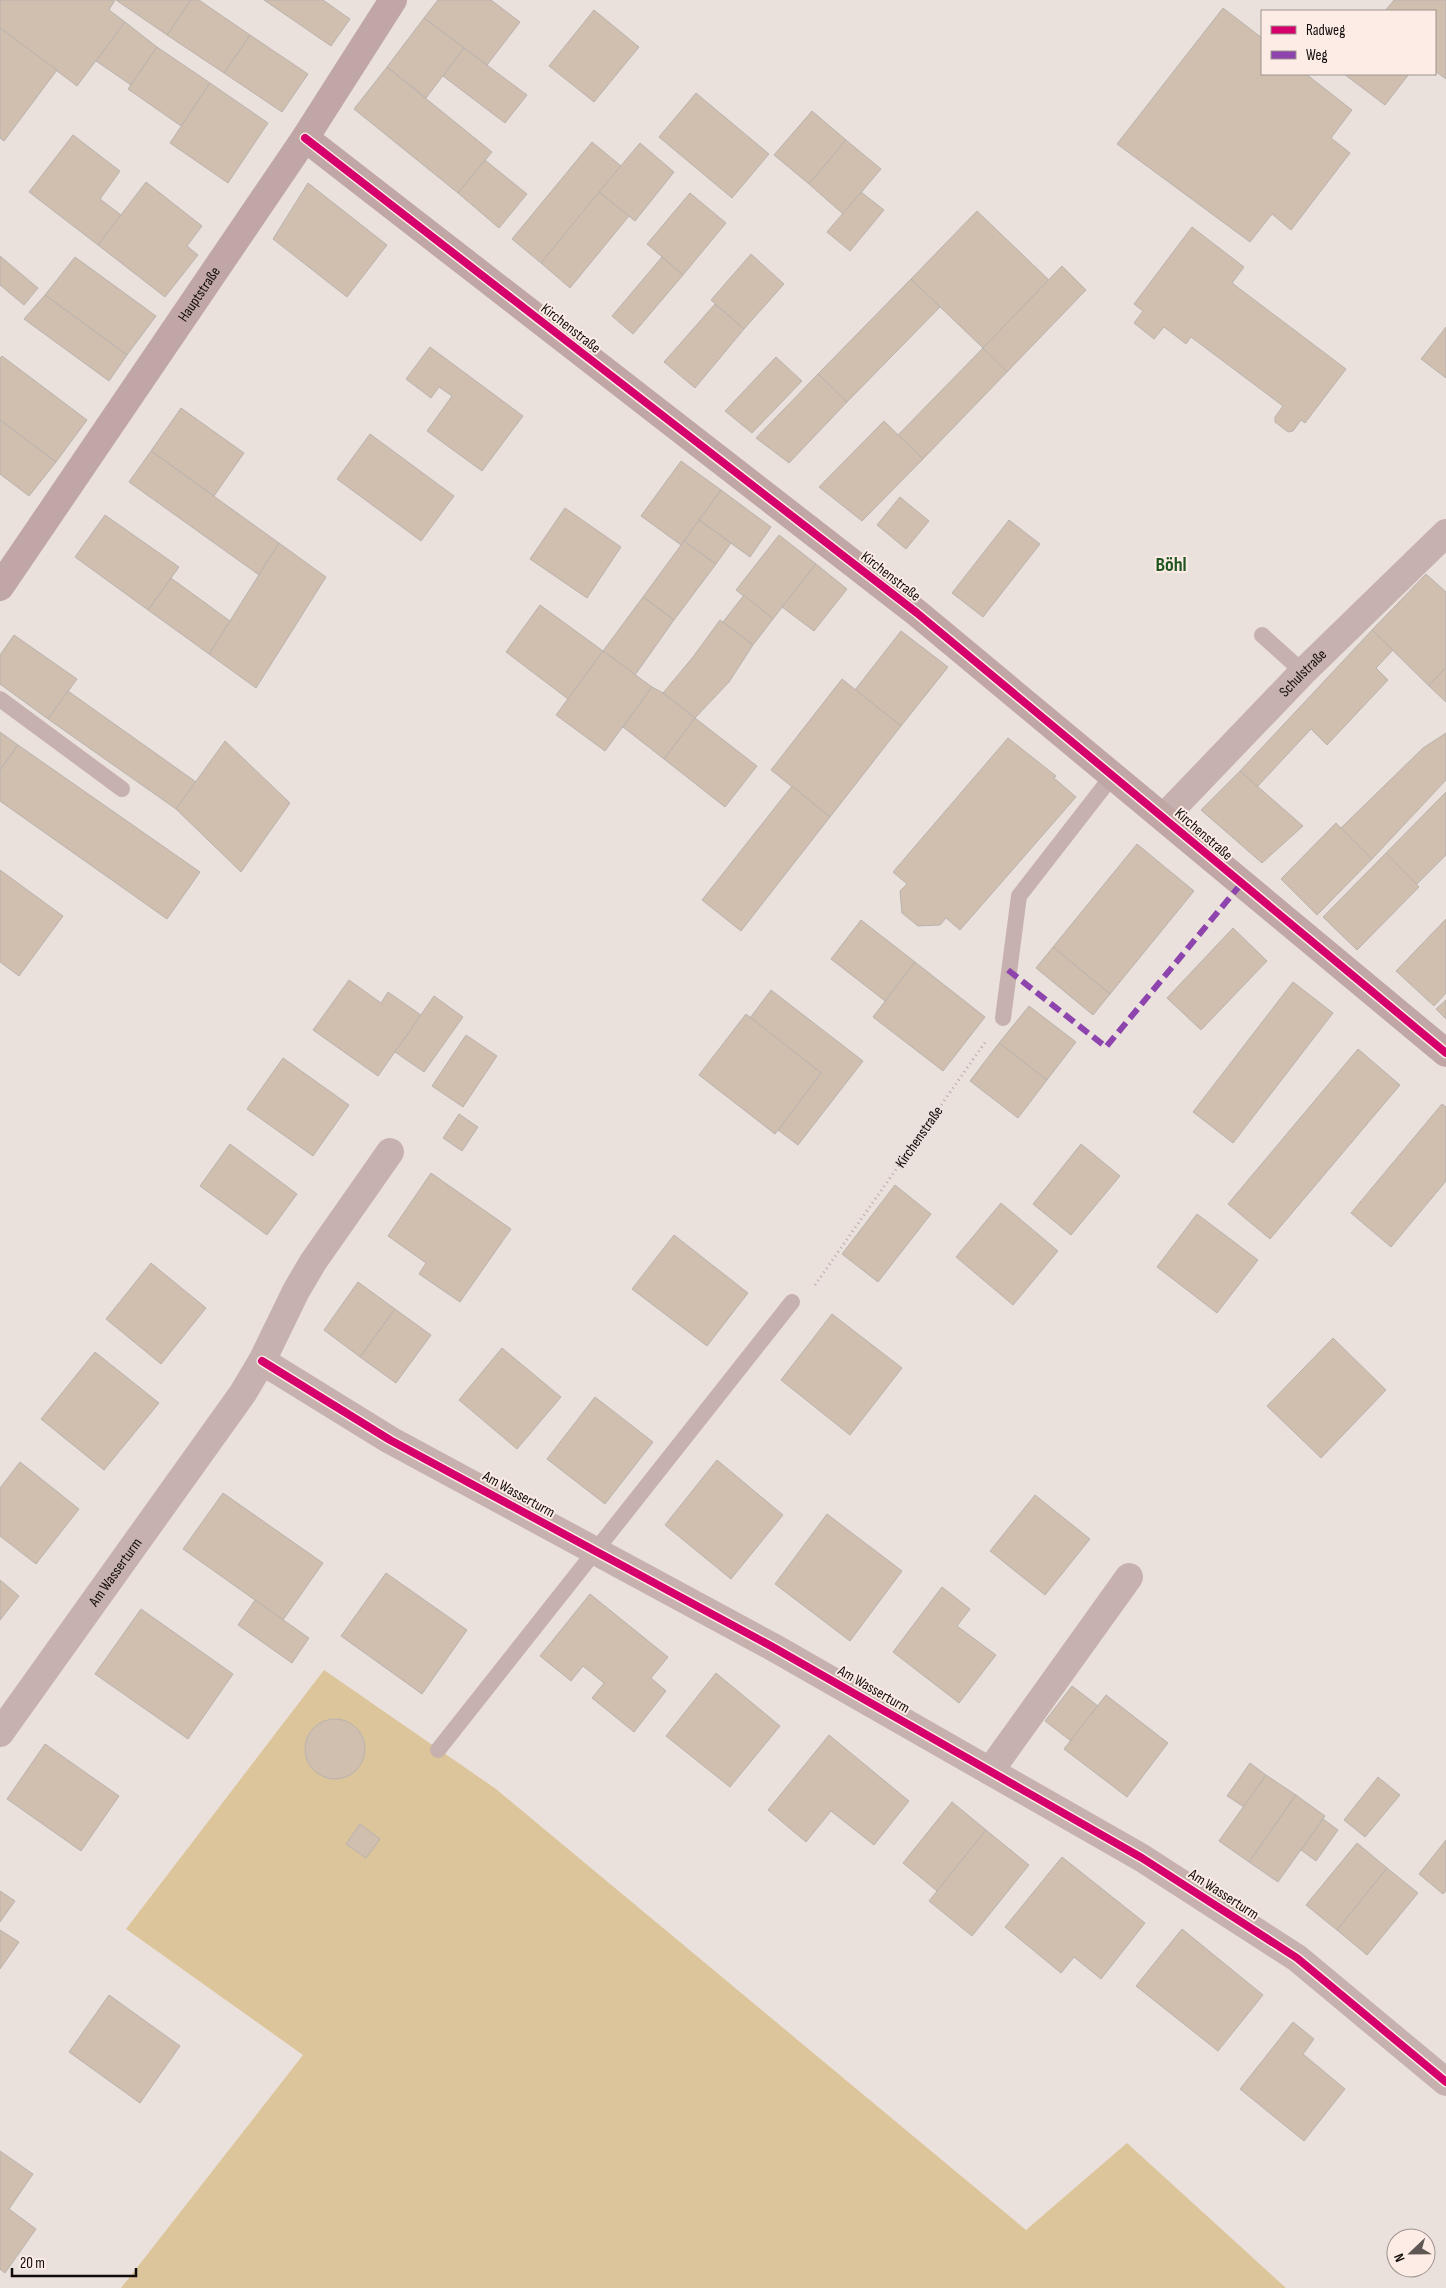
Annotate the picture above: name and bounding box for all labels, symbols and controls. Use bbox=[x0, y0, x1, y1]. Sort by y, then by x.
legend bbox=[1261, 10, 1436, 75]
text: Radweg bbox=[1306, 21, 1345, 40]
text: Weg bbox=[1306, 46, 1328, 65]
street label: Hauptstraße bbox=[174, 263, 225, 326]
street label: Kirchenstraße bbox=[537, 299, 604, 358]
street label: Kirchenstraße bbox=[857, 547, 924, 606]
district label: Böhl bbox=[1155, 553, 1187, 577]
street label: Schulstraße bbox=[1275, 645, 1331, 701]
street label: Kirchenstraße bbox=[1171, 804, 1237, 865]
street label: Kirchenstraße bbox=[891, 1103, 947, 1171]
street label: Am Wasserturm bbox=[478, 1466, 558, 1522]
street label: Am Wasserturm bbox=[84, 1534, 146, 1611]
street label: Am Wasserturm bbox=[834, 1661, 913, 1718]
street label: Am Wasserturm bbox=[1184, 1864, 1262, 1924]
north arrow bbox=[1386, 2228, 1436, 2278]
scale bar bbox=[12, 2246, 136, 2278]
text: N bbox=[1390, 2251, 1409, 2264]
text: 20 m bbox=[20, 2254, 45, 2273]

